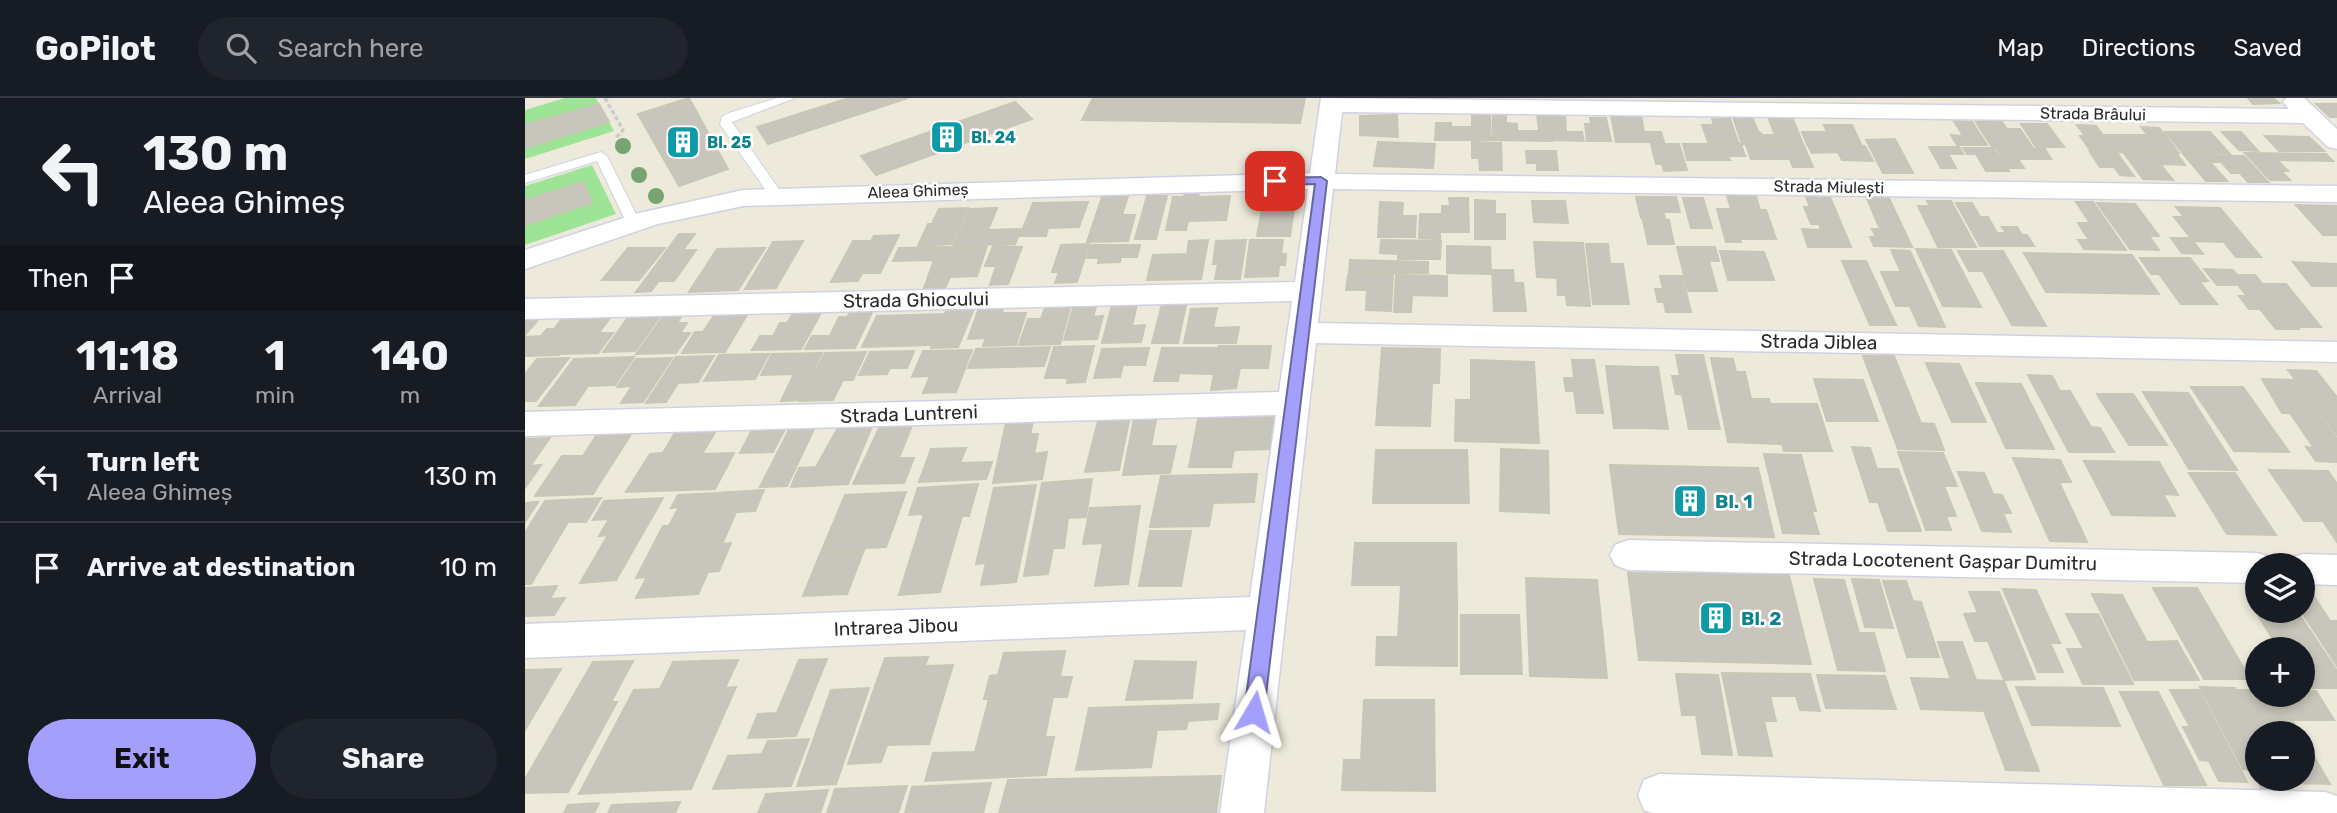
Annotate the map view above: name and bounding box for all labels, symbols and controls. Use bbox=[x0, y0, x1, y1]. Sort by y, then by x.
search box bbox=[198, 17, 688, 80]
text: GoPilot bbox=[35, 29, 156, 68]
icon: search bbox=[222, 29, 260, 67]
text: Search here bbox=[278, 33, 423, 64]
text: Map bbox=[1997, 34, 2044, 62]
text: Directions bbox=[2082, 34, 2195, 62]
text: Saved bbox=[2233, 34, 2302, 62]
street label: Strada Brâului bbox=[2040, 104, 2146, 124]
building icon: Bl. 24 bbox=[928, 118, 966, 156]
building icon: Bl. 25 bbox=[664, 123, 702, 161]
text: 130 m bbox=[143, 124, 288, 182]
icon: left bbox=[28, 126, 119, 217]
place label: Bl. 24 bbox=[971, 128, 1016, 147]
place label: Bl. 25 bbox=[707, 133, 752, 152]
pin bbox=[1245, 151, 1305, 211]
icon: arrive bbox=[1256, 162, 1294, 200]
street label: Strada Miulești bbox=[1774, 177, 1884, 197]
street label: Aleea Ghimeș bbox=[867, 180, 969, 202]
text: Aleea Ghimeș bbox=[143, 183, 345, 221]
icon: arrive bbox=[103, 259, 141, 297]
text: Then bbox=[28, 263, 89, 294]
street label: Strada Ghiocului bbox=[843, 287, 989, 313]
street label: Strada Jiblea bbox=[1760, 329, 1878, 355]
text: 11:18 bbox=[76, 331, 179, 381]
text: 1 bbox=[265, 331, 286, 381]
text: 140 bbox=[371, 331, 449, 381]
text: Arrival bbox=[93, 381, 162, 409]
text: min bbox=[255, 381, 295, 409]
text: m bbox=[400, 381, 420, 409]
street label: Strada Luntreni bbox=[840, 400, 978, 428]
text: Turn left bbox=[87, 447, 199, 478]
icon: left bbox=[28, 458, 66, 496]
text: 130 m bbox=[424, 461, 497, 492]
text: Aleea Ghimeș bbox=[87, 478, 232, 506]
building icon: Bl. 1 bbox=[1671, 482, 1709, 520]
place label: Bl. 1 bbox=[1715, 490, 1753, 513]
street label: Strada Locotenent Gașpar Dumitru bbox=[1789, 547, 2097, 575]
icon: arrive bbox=[28, 549, 66, 587]
text: Arrive at destination bbox=[87, 552, 355, 583]
text: 10 m bbox=[440, 552, 497, 583]
map controls bbox=[2245, 553, 2315, 791]
button: layers bbox=[2245, 553, 2315, 623]
building icon: Bl. 2 bbox=[1697, 599, 1735, 637]
place label: Bl. 2 bbox=[1741, 607, 1782, 630]
street label: Intrarea Jibou bbox=[833, 613, 959, 641]
button: + bbox=[2245, 637, 2315, 707]
position arrow bbox=[1217, 675, 1291, 749]
button: Exit bbox=[28, 719, 256, 799]
button: Share bbox=[270, 719, 497, 799]
button: − bbox=[2245, 721, 2315, 791]

